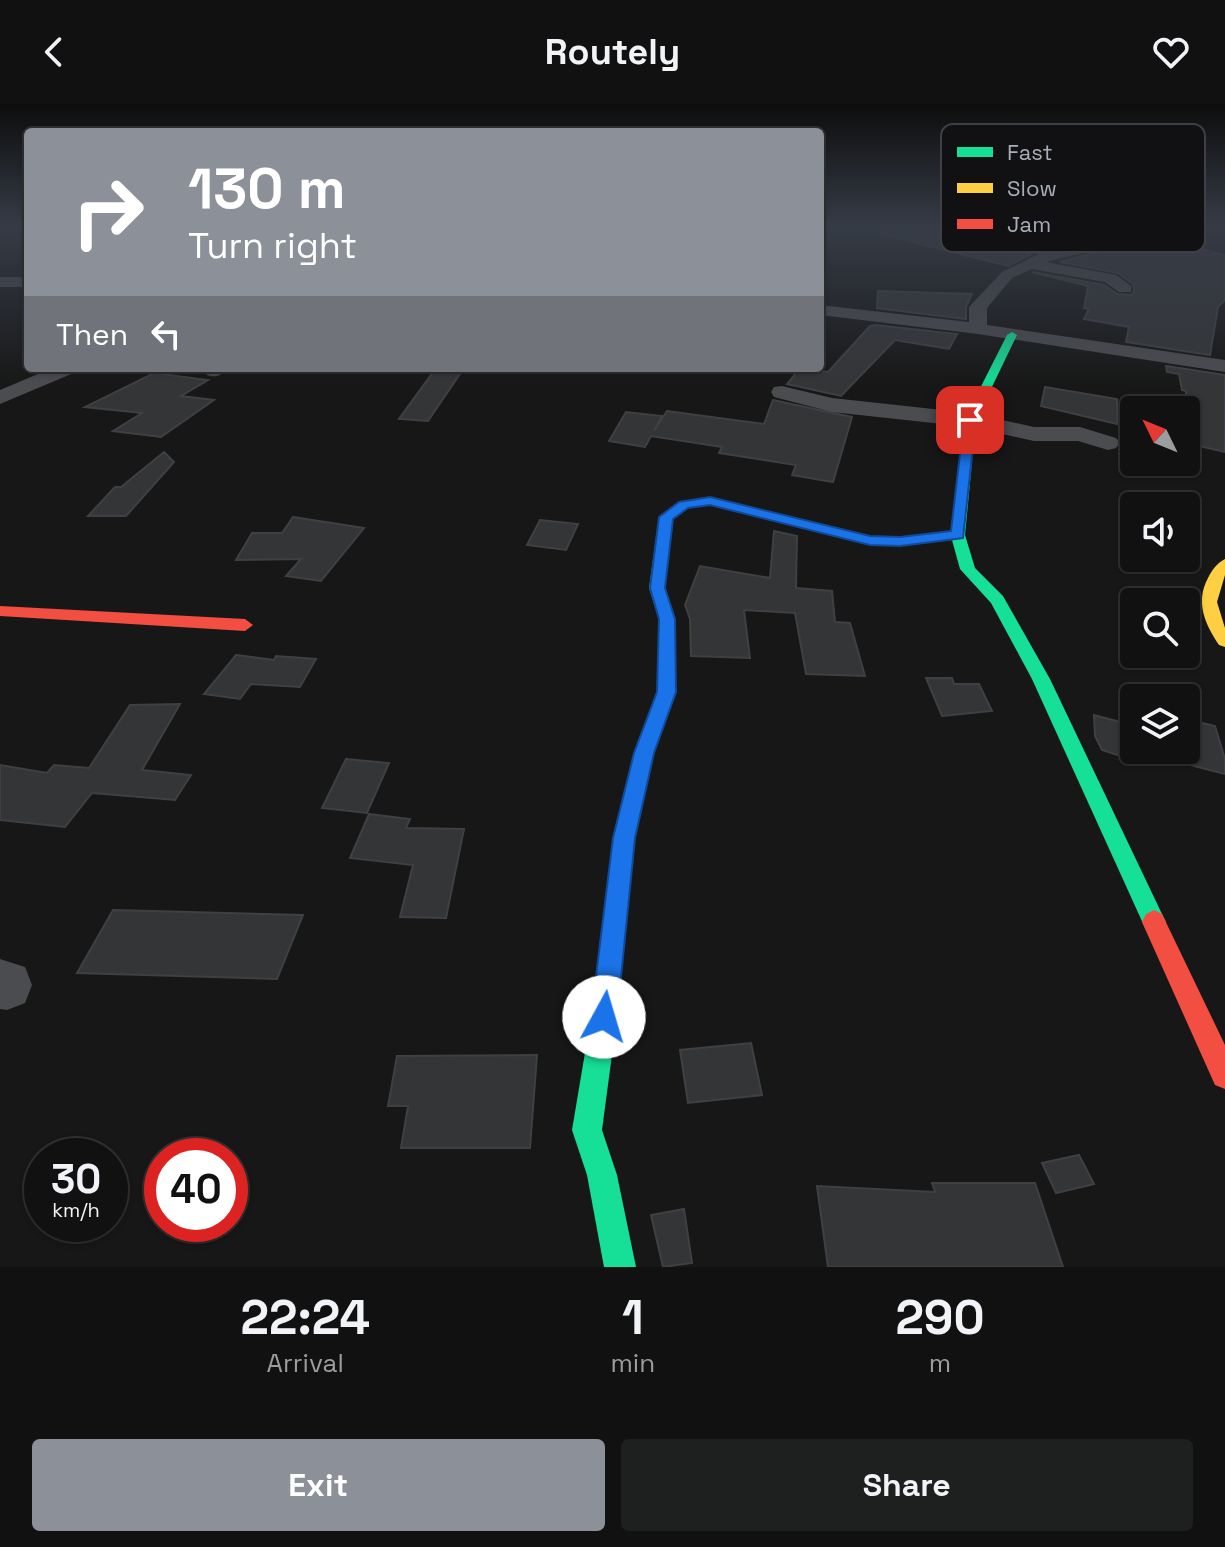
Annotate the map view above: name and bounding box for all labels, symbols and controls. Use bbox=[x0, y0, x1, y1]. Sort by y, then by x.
text: Routely bbox=[545, 29, 680, 75]
icon: back bbox=[32, 30, 76, 74]
icon: heart bbox=[1149, 30, 1193, 74]
legend bbox=[941, 124, 1205, 252]
text: Fast bbox=[1007, 138, 1053, 166]
text: 130 m bbox=[188, 153, 346, 224]
icon: right bbox=[56, 160, 160, 264]
text: Slow bbox=[1007, 174, 1057, 202]
text: Jam bbox=[1007, 210, 1051, 238]
text: Turn right bbox=[188, 223, 357, 269]
icon: left bbox=[144, 312, 188, 356]
text: Then bbox=[56, 315, 128, 354]
pin bbox=[936, 386, 1004, 454]
north arrow bbox=[1120, 396, 1200, 476]
map controls bbox=[1120, 396, 1200, 764]
icon: arrive bbox=[948, 398, 992, 442]
button: sound bbox=[1120, 492, 1200, 572]
button: search bbox=[1120, 588, 1200, 668]
button: layers bbox=[1120, 684, 1200, 764]
position arrow bbox=[562, 975, 646, 1059]
speed limit sign: 40 bbox=[144, 1138, 248, 1242]
text: 30 bbox=[51, 1154, 101, 1205]
text: km/h bbox=[52, 1197, 100, 1223]
text: 22:24 bbox=[240, 1287, 370, 1348]
text: 1 bbox=[622, 1287, 644, 1348]
text: 290 bbox=[896, 1287, 985, 1348]
text: Arrival bbox=[267, 1346, 344, 1380]
text: min bbox=[610, 1346, 655, 1380]
text: m bbox=[929, 1346, 951, 1380]
button: Exit bbox=[32, 1439, 605, 1531]
button: Share bbox=[621, 1439, 1193, 1531]

